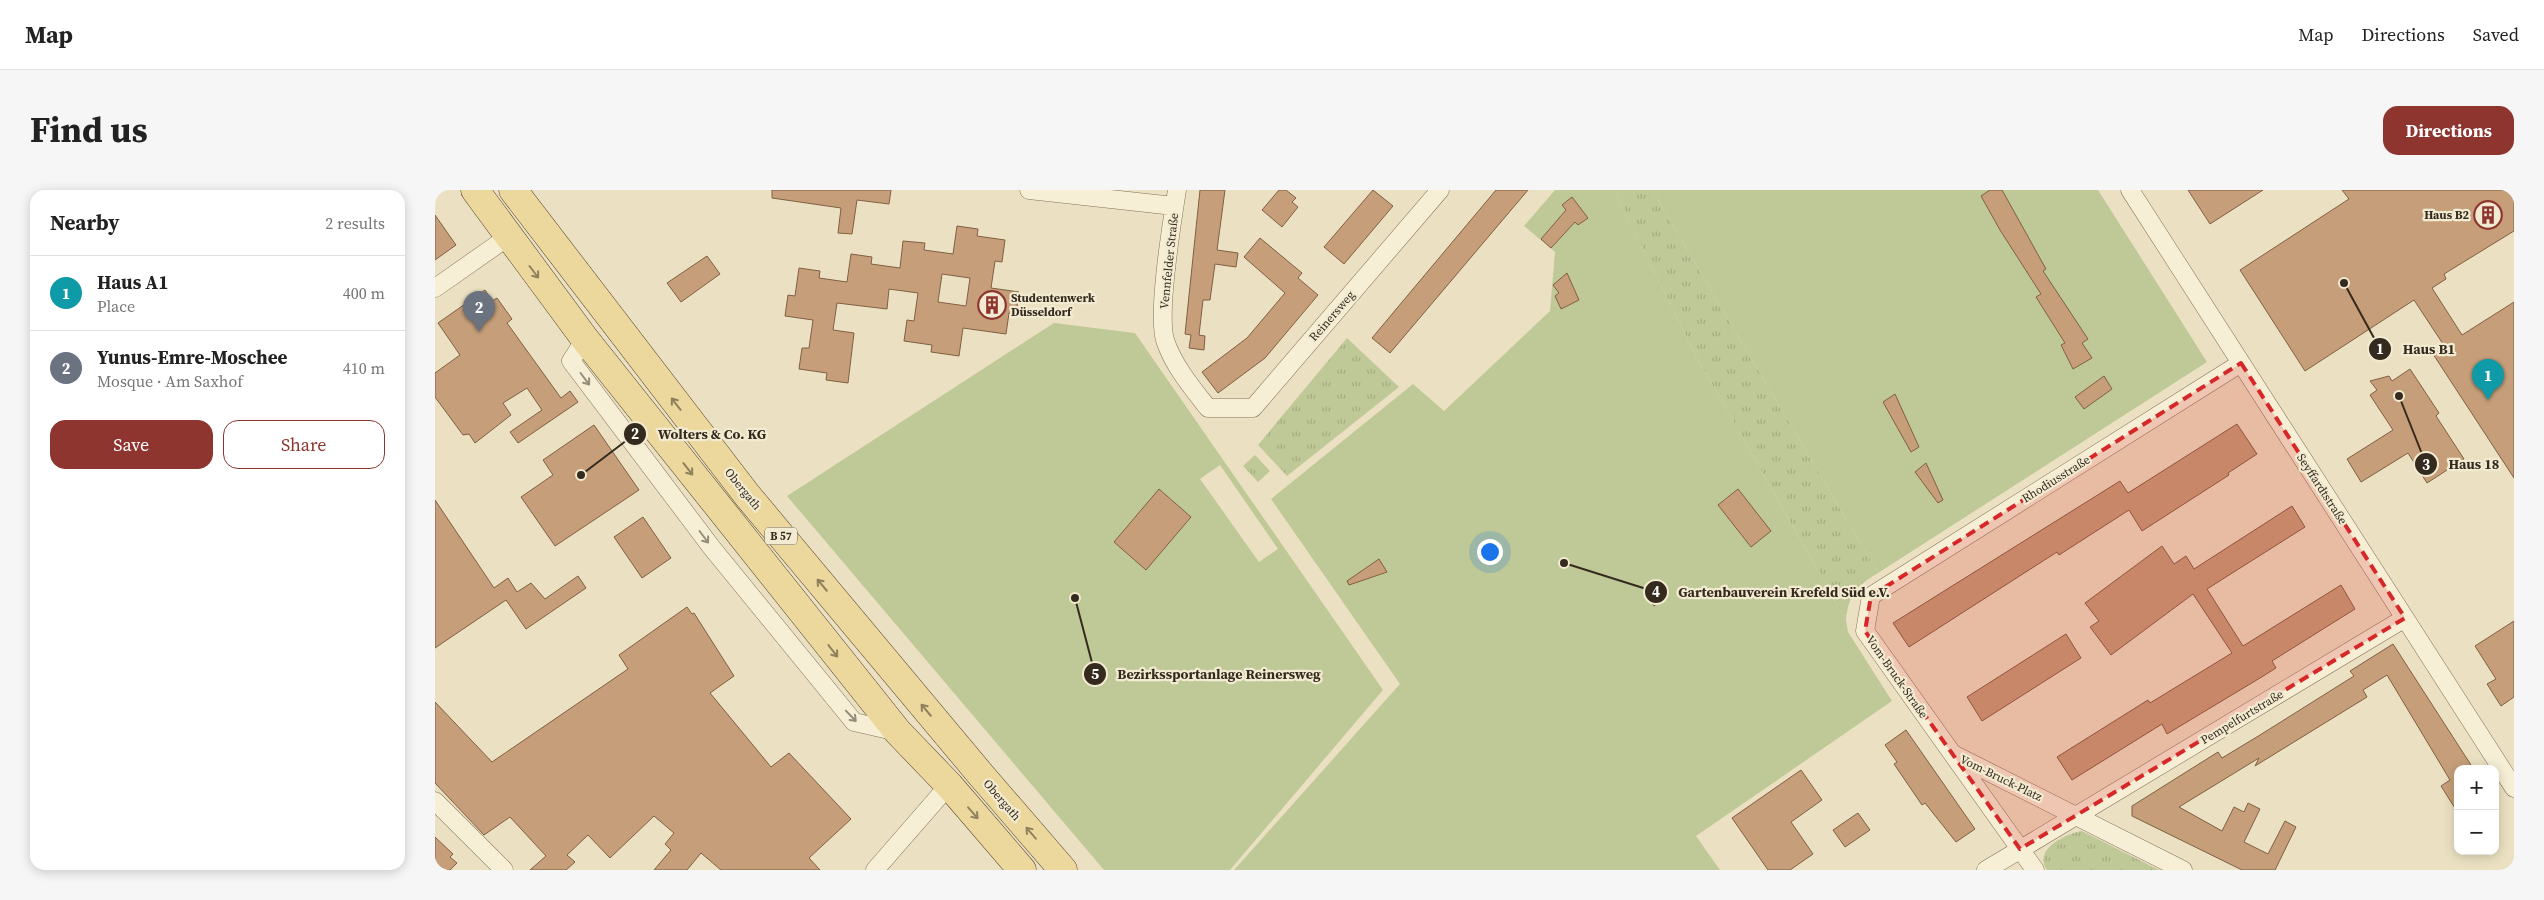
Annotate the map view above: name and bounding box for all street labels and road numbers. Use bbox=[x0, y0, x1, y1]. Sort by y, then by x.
street label: Vennfelder Straße bbox=[1156, 212, 1182, 310]
street label: Reinersweg bbox=[1306, 287, 1358, 345]
street label: Seyffardtstraße bbox=[2293, 451, 2351, 527]
street label: Rhodiusstraße bbox=[2019, 452, 2093, 506]
street label: Obergath bbox=[721, 465, 765, 513]
road number: B 57 bbox=[765, 528, 797, 544]
street label: Vom-Bruck-Straße bbox=[1862, 632, 1932, 722]
street label: Pempelfurtstraße bbox=[2198, 686, 2286, 748]
street label: Vom-Bruck-Platz bbox=[1957, 751, 2045, 805]
street label: Obergath bbox=[980, 776, 1024, 824]

